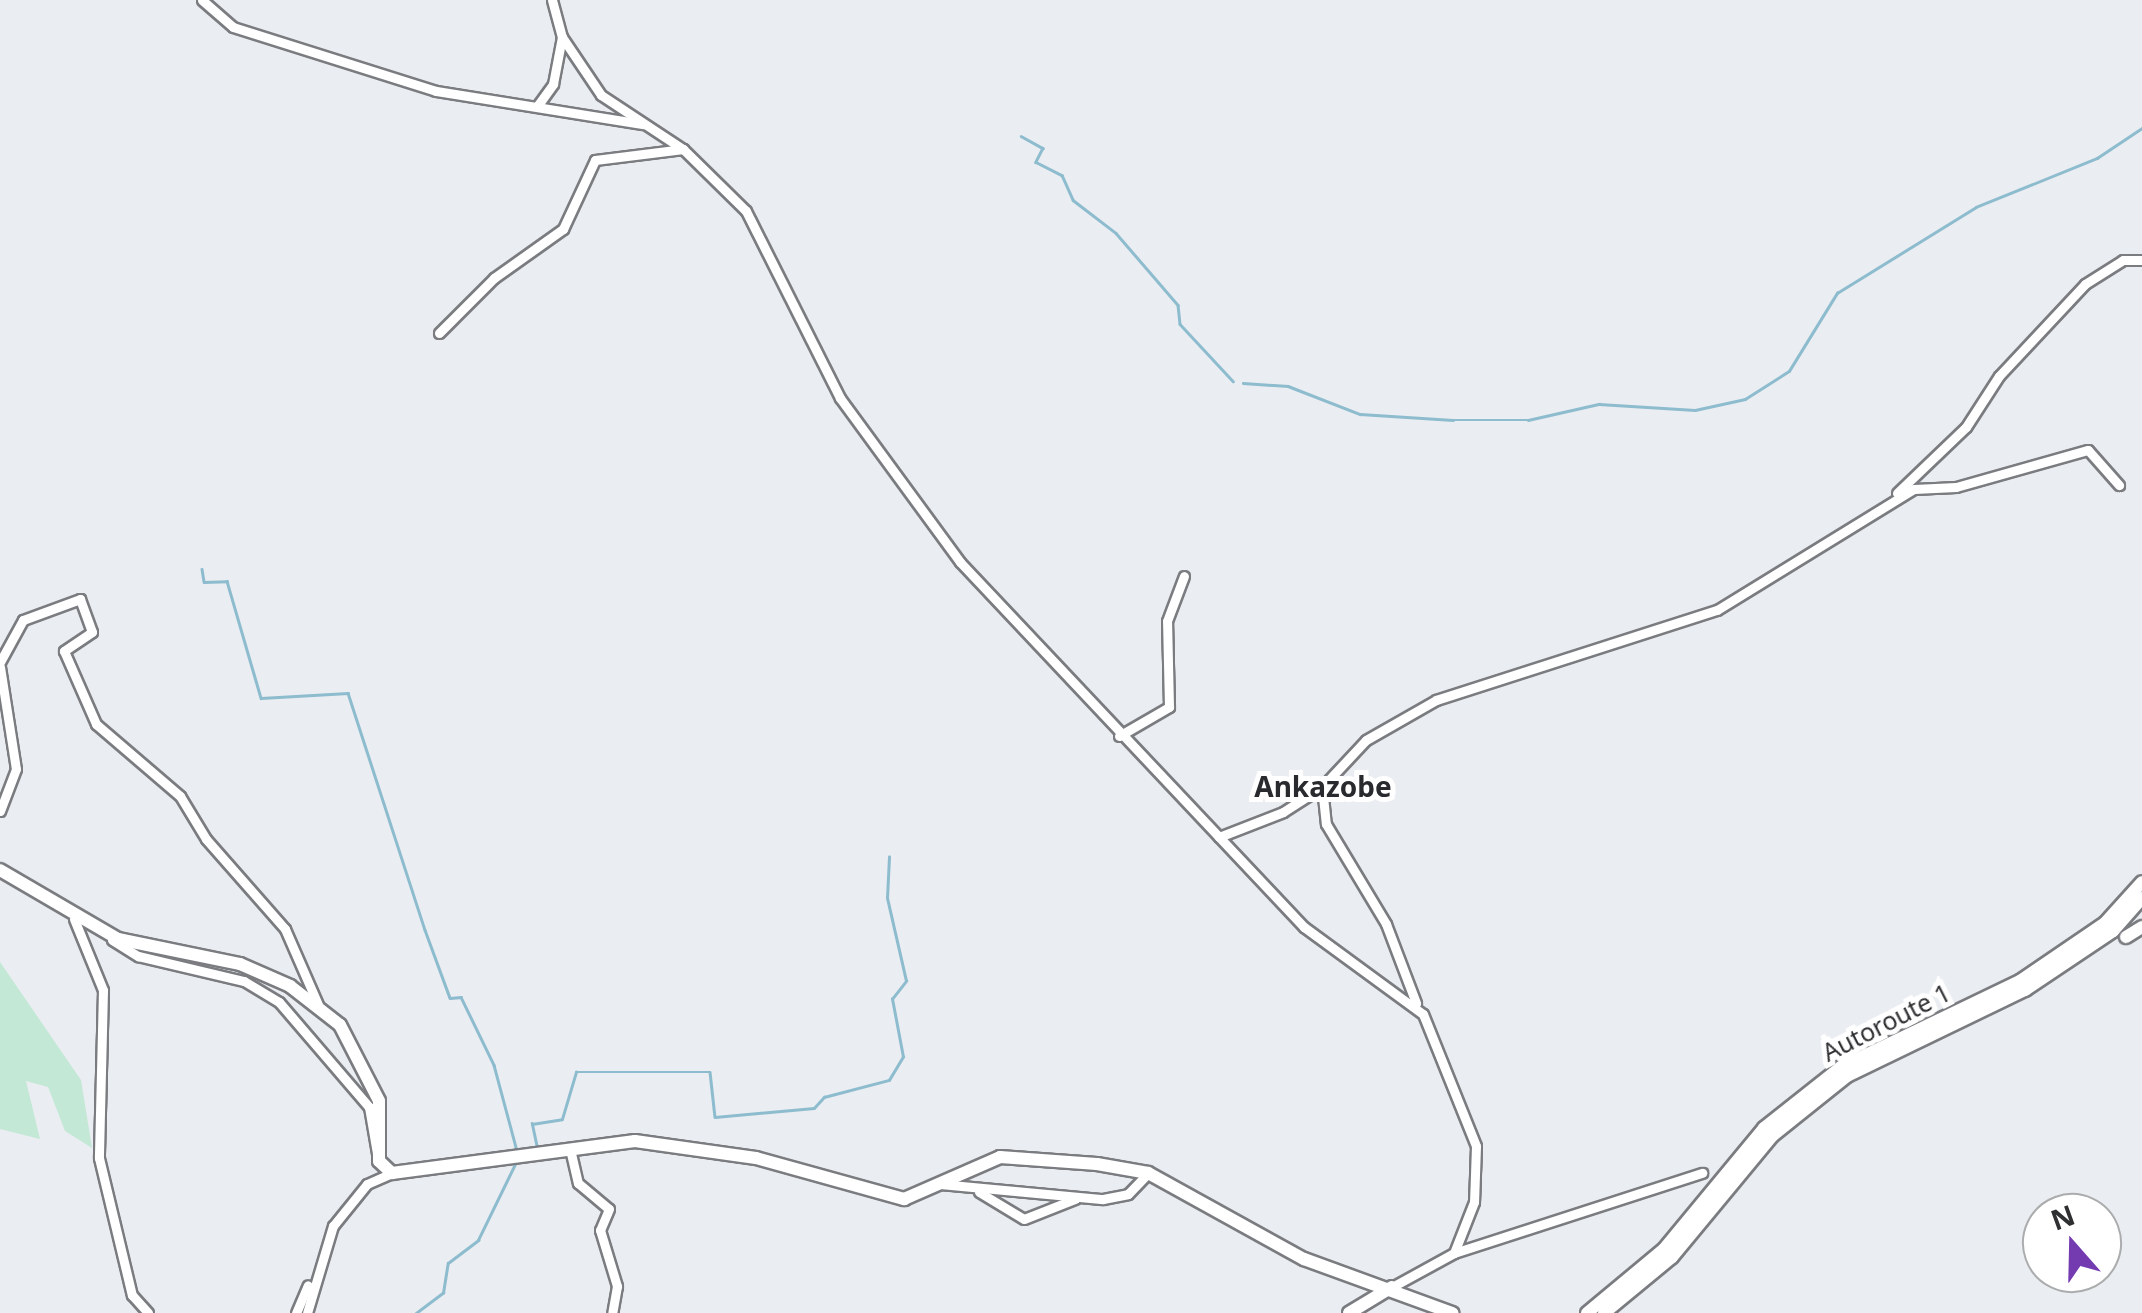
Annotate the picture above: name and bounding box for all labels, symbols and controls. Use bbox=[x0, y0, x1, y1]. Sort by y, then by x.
district label: Ankazobe bbox=[1254, 769, 1392, 803]
street label: Autoroute 1 bbox=[1817, 977, 1955, 1067]
north arrow bbox=[2022, 1193, 2122, 1293]
text: N bbox=[2045, 1195, 2080, 1238]

